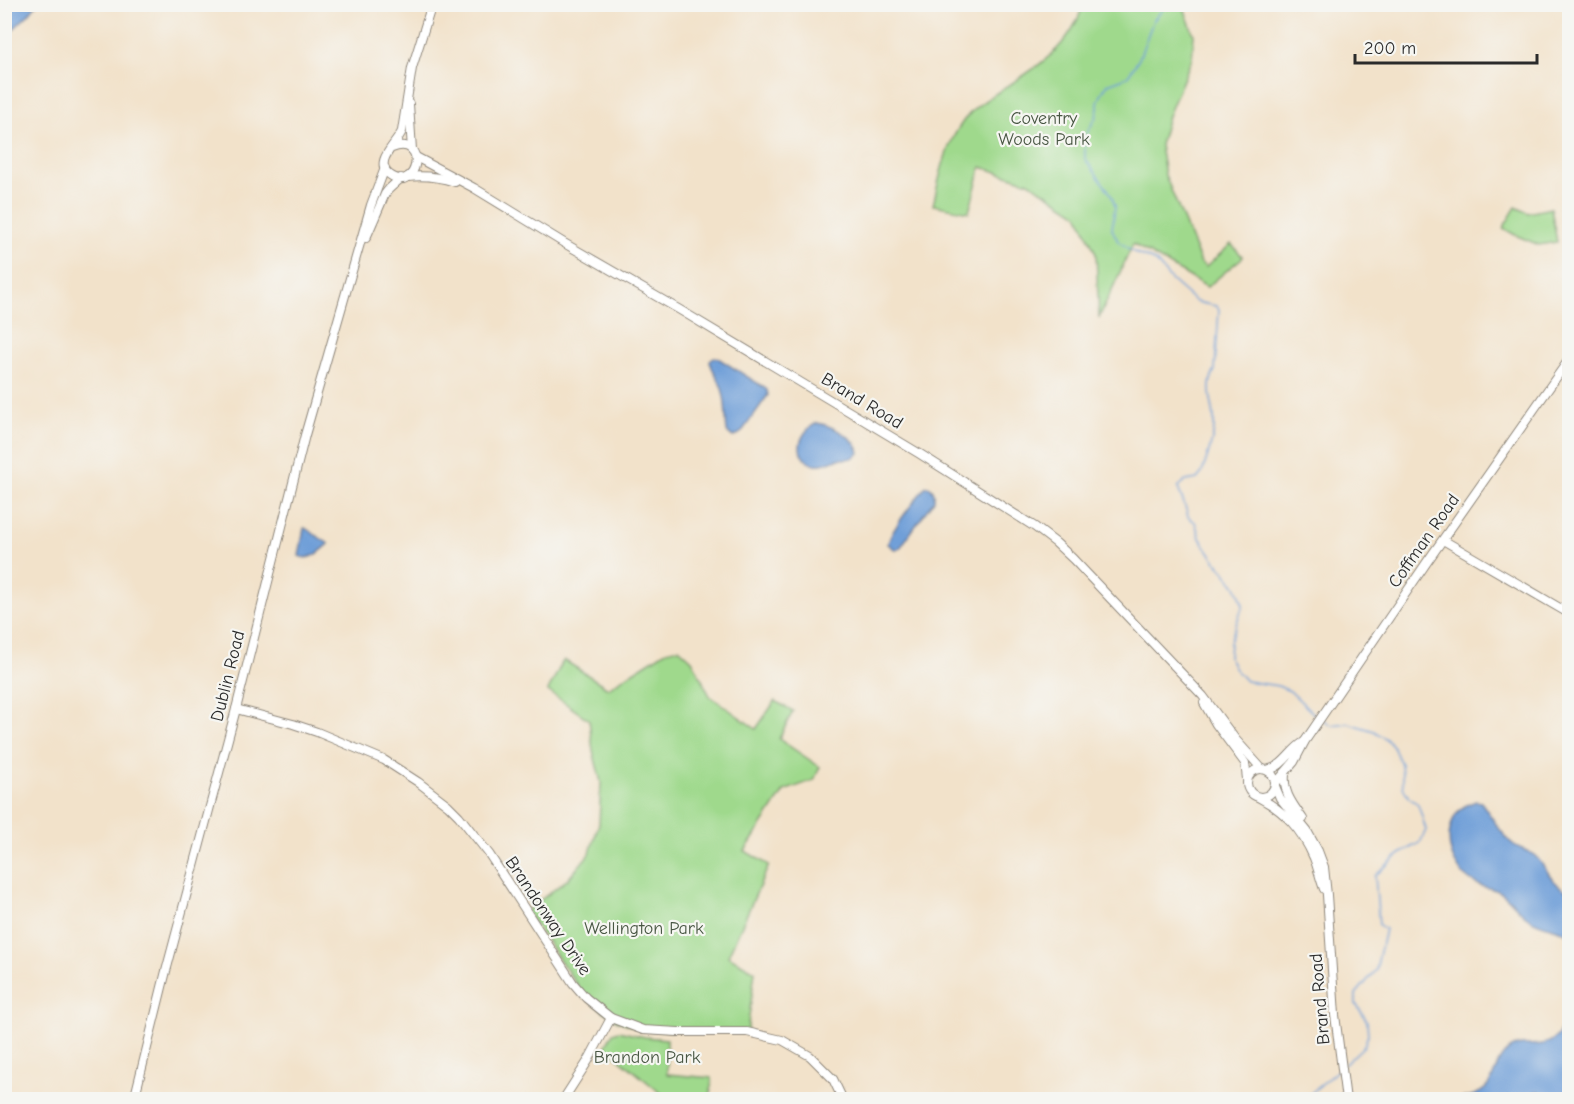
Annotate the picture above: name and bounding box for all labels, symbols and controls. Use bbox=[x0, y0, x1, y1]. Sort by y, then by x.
scale bar bbox=[1355, 27, 1536, 65]
text: 200 m bbox=[1364, 38, 1416, 59]
park label: Coventry Woods Park bbox=[998, 108, 1090, 150]
street label: Brand Road bbox=[817, 368, 907, 434]
street label: Coffman Road bbox=[1384, 490, 1464, 592]
street label: Dublin Road bbox=[207, 628, 249, 724]
street label: Brandonway Drive bbox=[501, 853, 595, 979]
park label: Wellington Park bbox=[584, 918, 704, 939]
street label: Brand Road bbox=[1306, 952, 1334, 1046]
park label: Brandon Park bbox=[594, 1047, 701, 1068]

